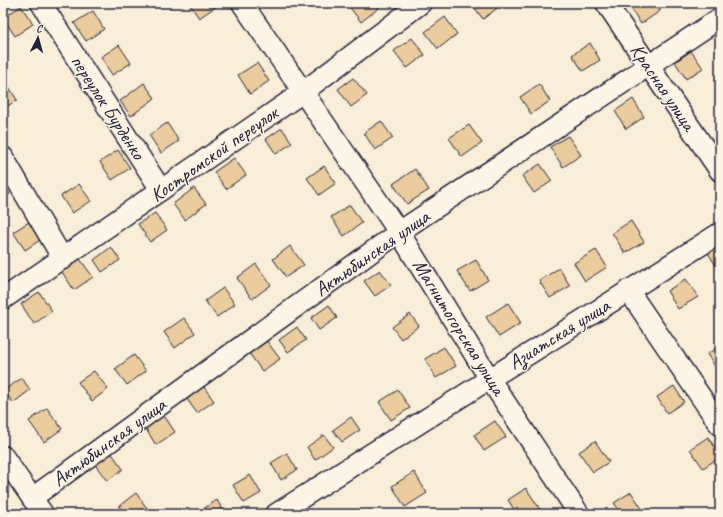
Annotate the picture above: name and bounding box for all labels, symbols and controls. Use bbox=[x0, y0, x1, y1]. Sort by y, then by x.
north arrow bbox=[18, 18, 58, 58]
text: С bbox=[36, 21, 44, 35]
street label: Красная улица bbox=[625, 39, 702, 137]
street label: переулок Бурденко bbox=[65, 50, 152, 165]
street label: Костромской переулок bbox=[145, 100, 284, 207]
street label: Актюбинская улица bbox=[310, 203, 435, 302]
street label: Магнитогорская улица bbox=[407, 254, 512, 401]
street label: Азиатская улица bbox=[504, 292, 616, 376]
street label: Актюбинская улица bbox=[47, 391, 172, 492]

